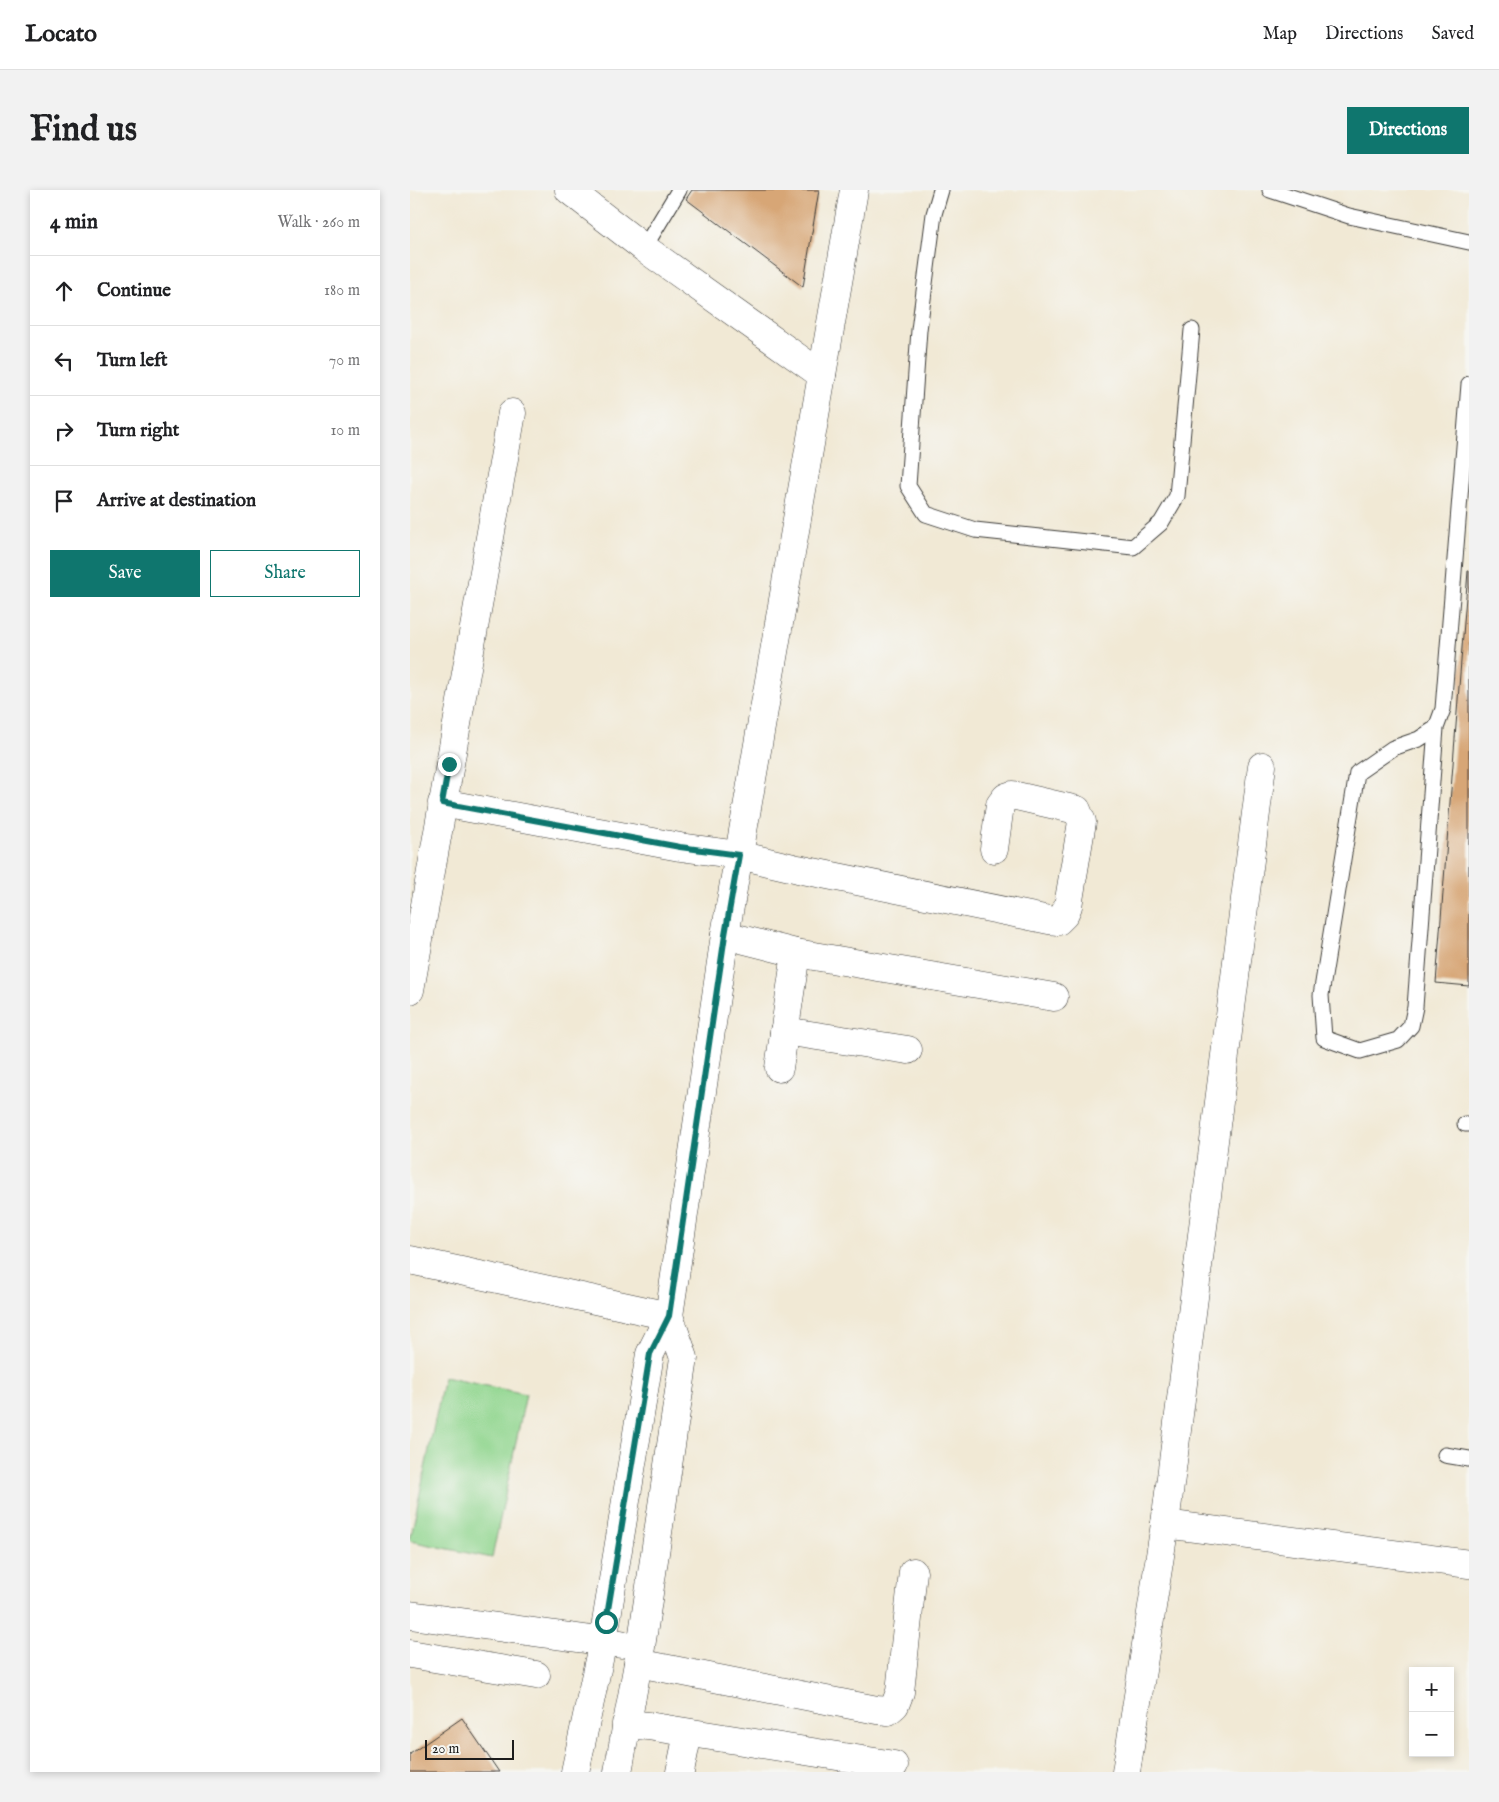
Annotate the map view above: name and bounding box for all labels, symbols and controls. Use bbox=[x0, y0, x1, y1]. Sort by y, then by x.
text: Locato bbox=[25, 19, 97, 50]
text: Map bbox=[1263, 23, 1297, 46]
text: Directions bbox=[1325, 23, 1403, 46]
text: Saved bbox=[1431, 23, 1474, 46]
button: Directions bbox=[1347, 107, 1469, 154]
text: Find us bbox=[30, 108, 137, 153]
text: 4 min bbox=[50, 209, 98, 236]
text: Walk · 260 m bbox=[277, 213, 360, 233]
icon: ahead bbox=[50, 277, 78, 305]
text: Continue bbox=[97, 279, 171, 303]
text: 180 m bbox=[324, 281, 360, 301]
icon: left bbox=[50, 347, 78, 375]
text: Turn left bbox=[97, 349, 168, 373]
text: 70 m bbox=[329, 351, 360, 371]
icon: right bbox=[50, 417, 78, 445]
text: Turn right bbox=[97, 419, 179, 443]
text: 10 m bbox=[330, 421, 360, 441]
icon: arrive bbox=[50, 487, 78, 515]
text: Arrive at destination bbox=[97, 489, 256, 513]
button: Save bbox=[50, 550, 200, 597]
button: Share bbox=[210, 550, 360, 597]
route end bbox=[438, 753, 461, 776]
route start bbox=[595, 1611, 618, 1634]
map controls bbox=[1409, 1667, 1454, 1757]
button: + bbox=[1409, 1667, 1454, 1712]
button: − bbox=[1409, 1712, 1454, 1757]
scale bar bbox=[425, 1737, 514, 1760]
text: 20 m bbox=[432, 1740, 459, 1758]

